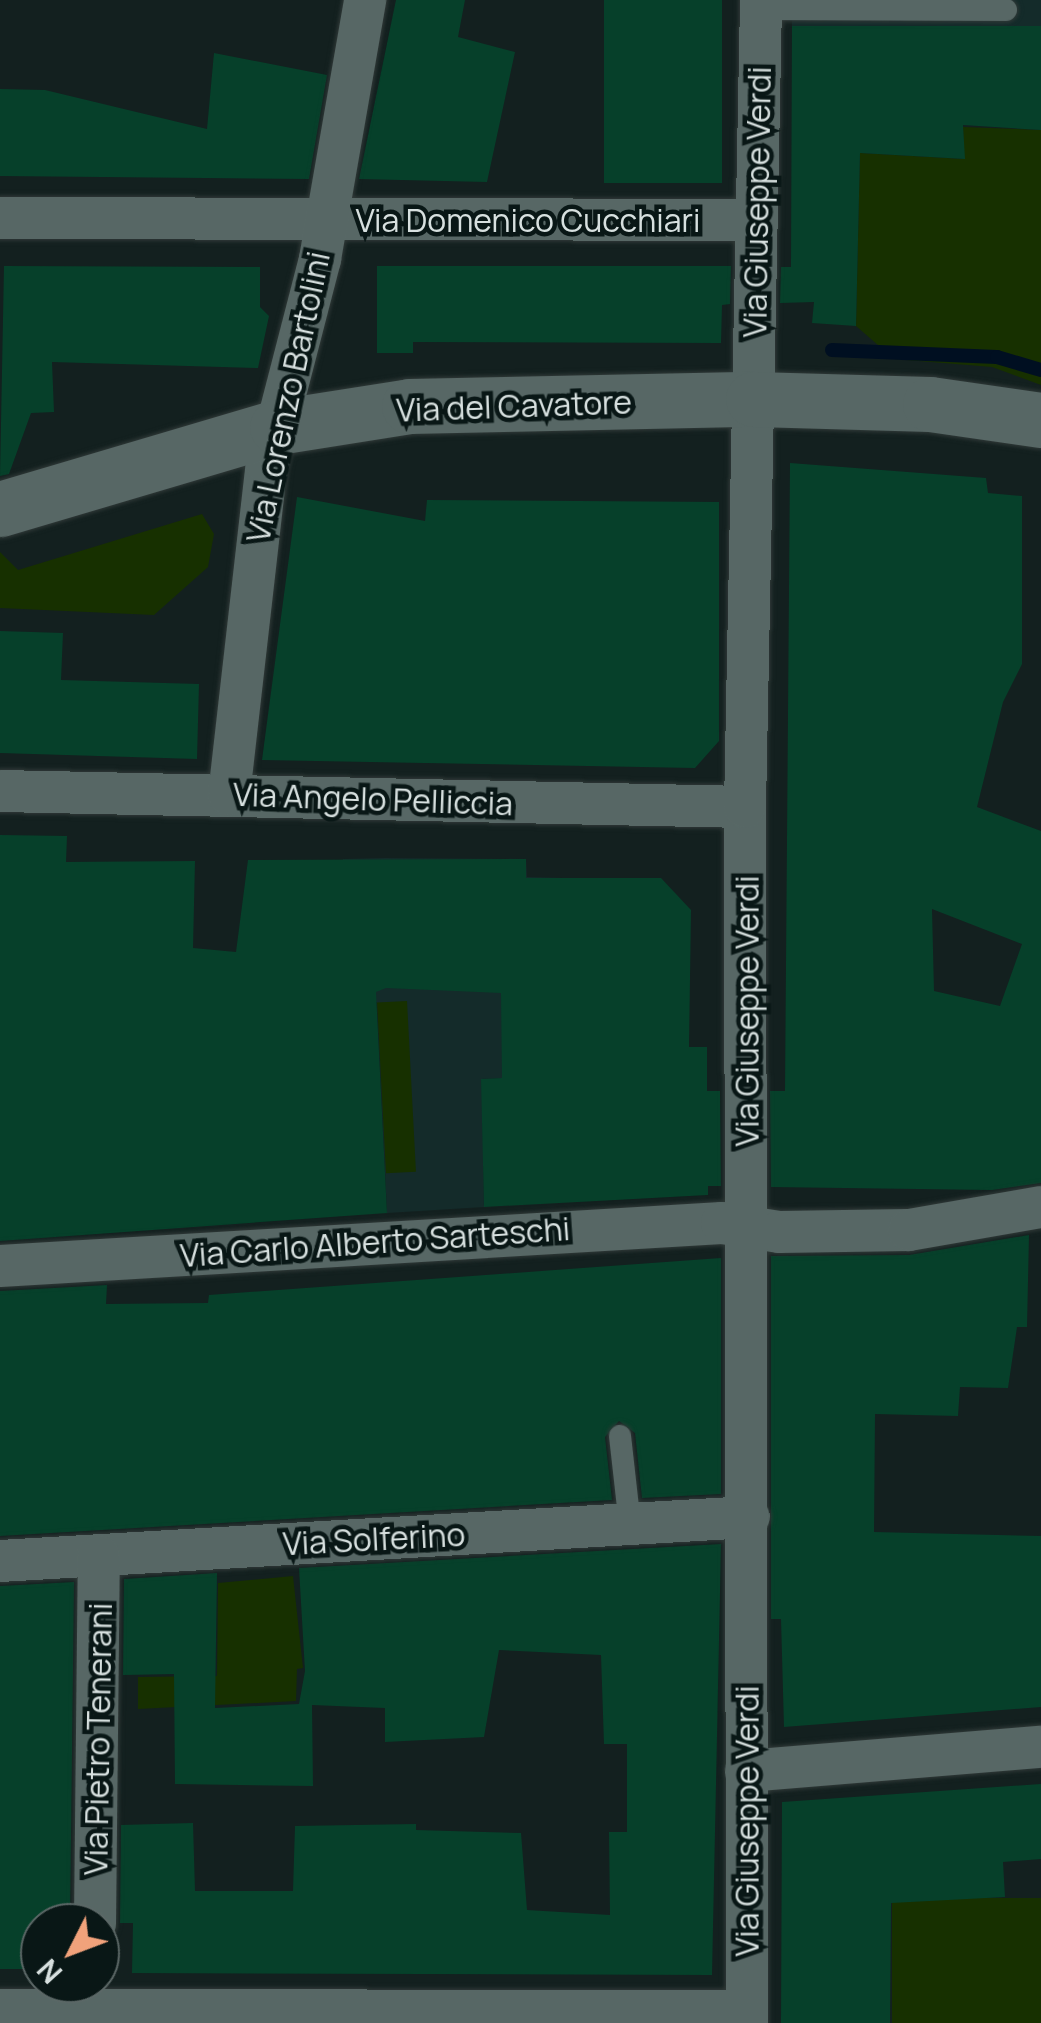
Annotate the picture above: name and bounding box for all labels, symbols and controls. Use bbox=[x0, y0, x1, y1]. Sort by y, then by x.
street label: Via Giuseppe Verdi bbox=[735, 66, 779, 338]
street label: Via Domenico Cucchiari bbox=[355, 201, 701, 239]
street label: Via Lorenzo Bartolini bbox=[238, 248, 338, 546]
street label: Via del Cavatore bbox=[395, 383, 633, 429]
street label: Via Angelo Pelliccia bbox=[232, 775, 514, 823]
street label: Via Giuseppe Verdi bbox=[728, 875, 766, 1147]
street label: Via Carlo Alberto Sarteschi bbox=[179, 1209, 571, 1275]
street label: Via Solferino bbox=[282, 1515, 466, 1563]
street label: Via Pietro Tenerani bbox=[76, 1602, 120, 1876]
street label: Via Giuseppe Verdi bbox=[728, 1685, 766, 1957]
north arrow bbox=[20, 1903, 120, 2003]
text: N bbox=[28, 1952, 70, 1992]

